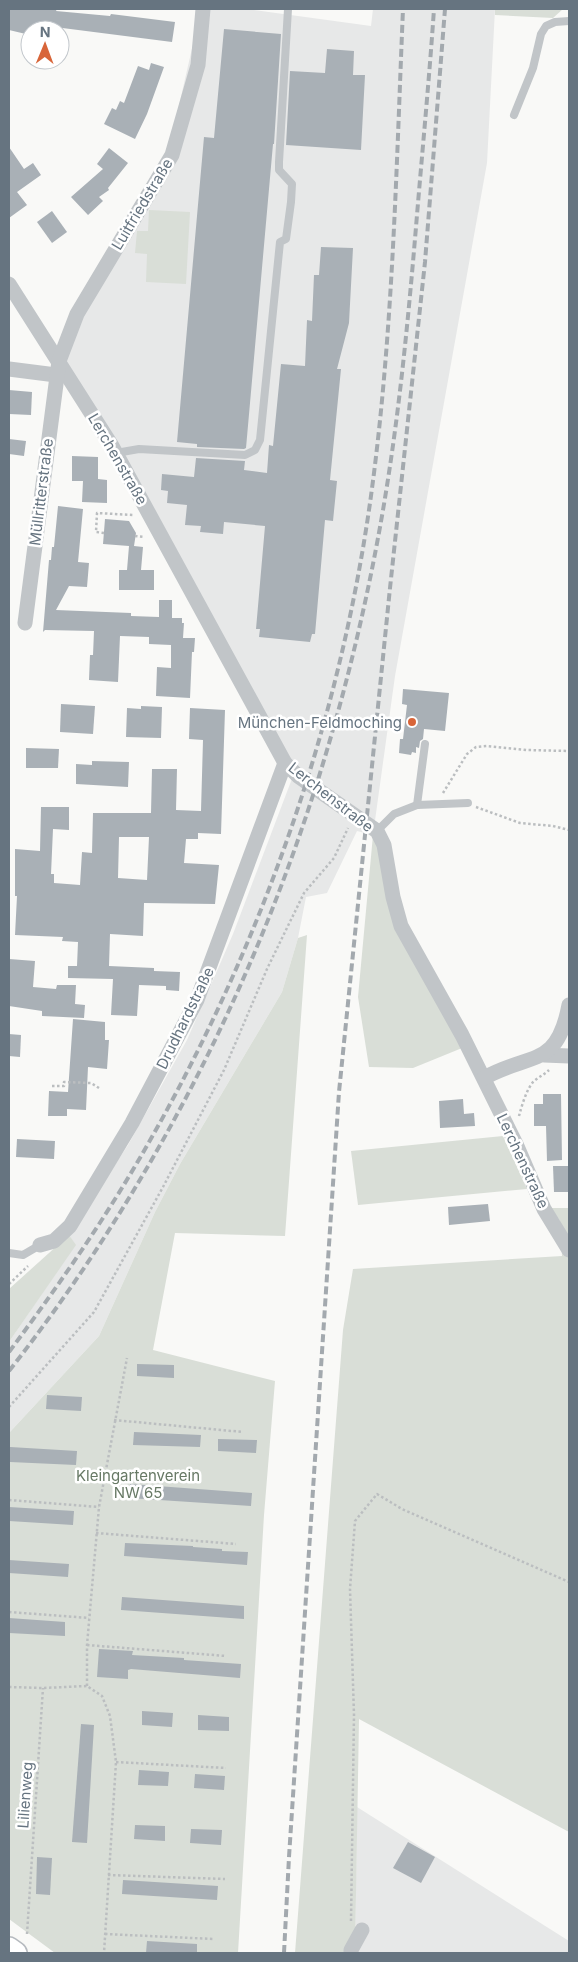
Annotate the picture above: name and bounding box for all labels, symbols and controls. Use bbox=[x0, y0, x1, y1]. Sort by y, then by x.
north arrow bbox=[20, 20, 70, 70]
text: N bbox=[40, 23, 51, 40]
street label: Luitfriedstraße bbox=[107, 155, 177, 253]
street label: Lerchenstraße bbox=[84, 410, 152, 508]
street label: Müllritterstraße bbox=[25, 437, 57, 547]
place label: München-Feldmoching bbox=[238, 713, 402, 732]
marker: München-Feldmoching bbox=[406, 716, 418, 728]
street label: Lerchenstraße bbox=[285, 758, 377, 836]
street label: Drudhardstraße bbox=[152, 964, 218, 1072]
street label: Lerchenstraße bbox=[493, 1111, 553, 1211]
park label: Kleingartenverein NW 65 bbox=[76, 1466, 200, 1502]
street label: Lilienweg bbox=[13, 1761, 37, 1829]

